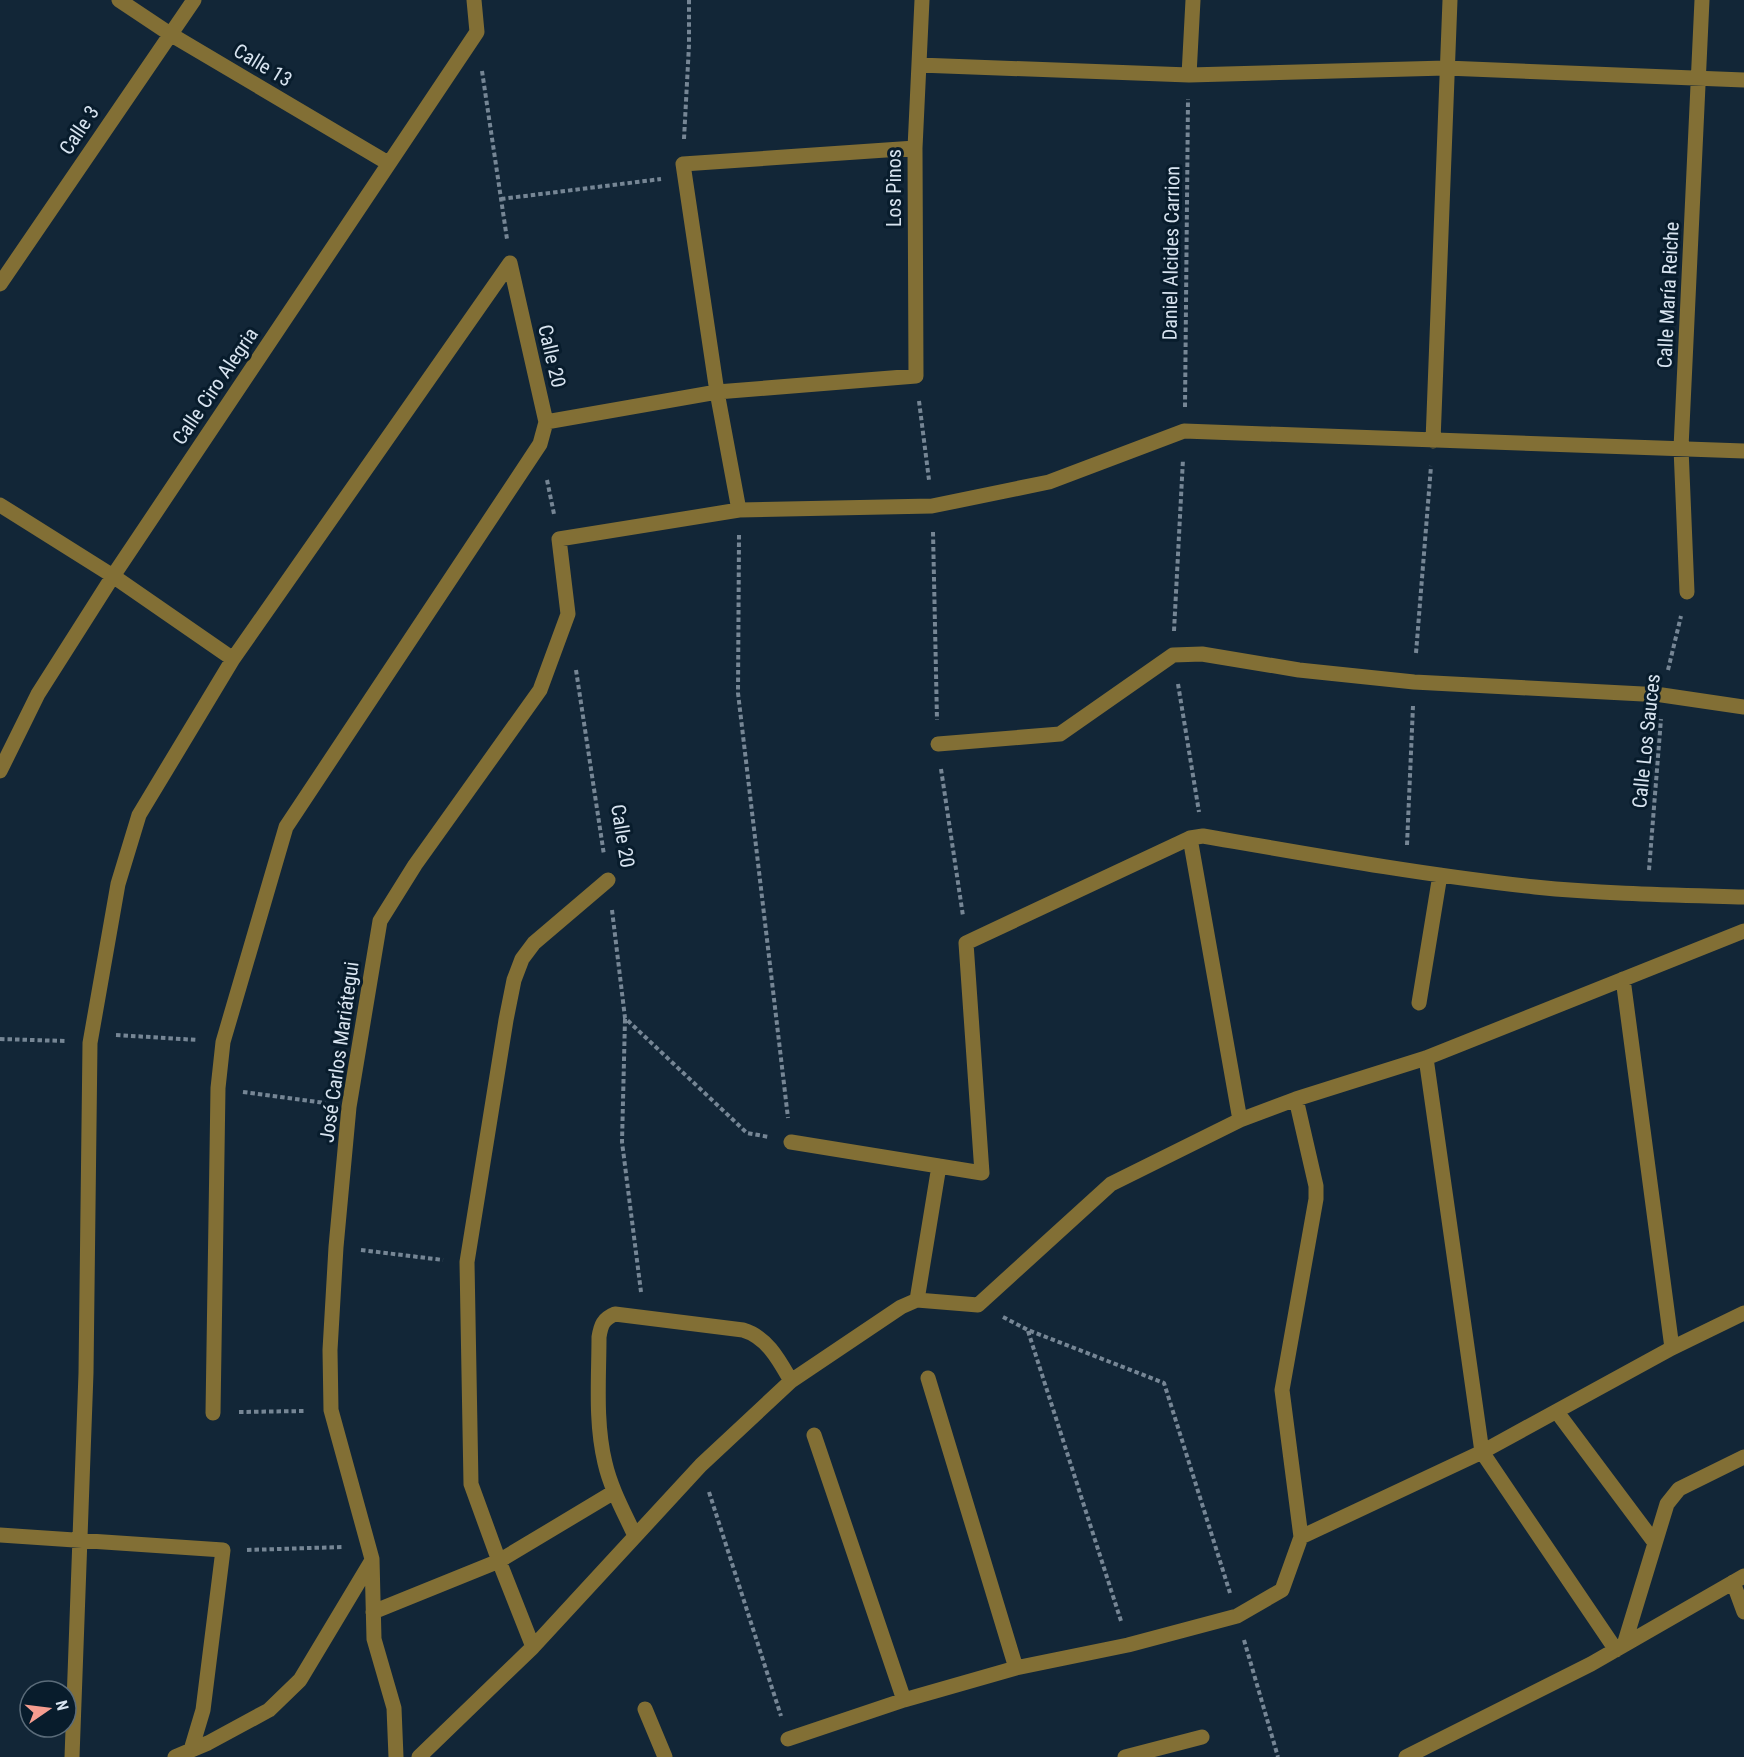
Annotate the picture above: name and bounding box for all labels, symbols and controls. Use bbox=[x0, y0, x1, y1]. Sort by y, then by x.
street label: Calle 13 bbox=[229, 38, 297, 92]
street label: Calle 3 bbox=[54, 101, 104, 159]
street label: Los Pinos bbox=[882, 149, 906, 227]
street label: Daniel Alcides Carrion bbox=[1157, 166, 1185, 340]
street label: Calle María Reiche bbox=[1652, 221, 1684, 369]
street label: Calle 20 bbox=[533, 322, 571, 390]
street label: Calle Ciro Alegria bbox=[167, 323, 263, 449]
street label: Calle Los Sauces bbox=[1627, 673, 1665, 809]
street label: Calle 20 bbox=[606, 803, 640, 869]
street label: José Carlos Mariátegui bbox=[314, 960, 364, 1144]
north arrow bbox=[18, 1679, 78, 1739]
text: N bbox=[52, 1698, 72, 1713]

